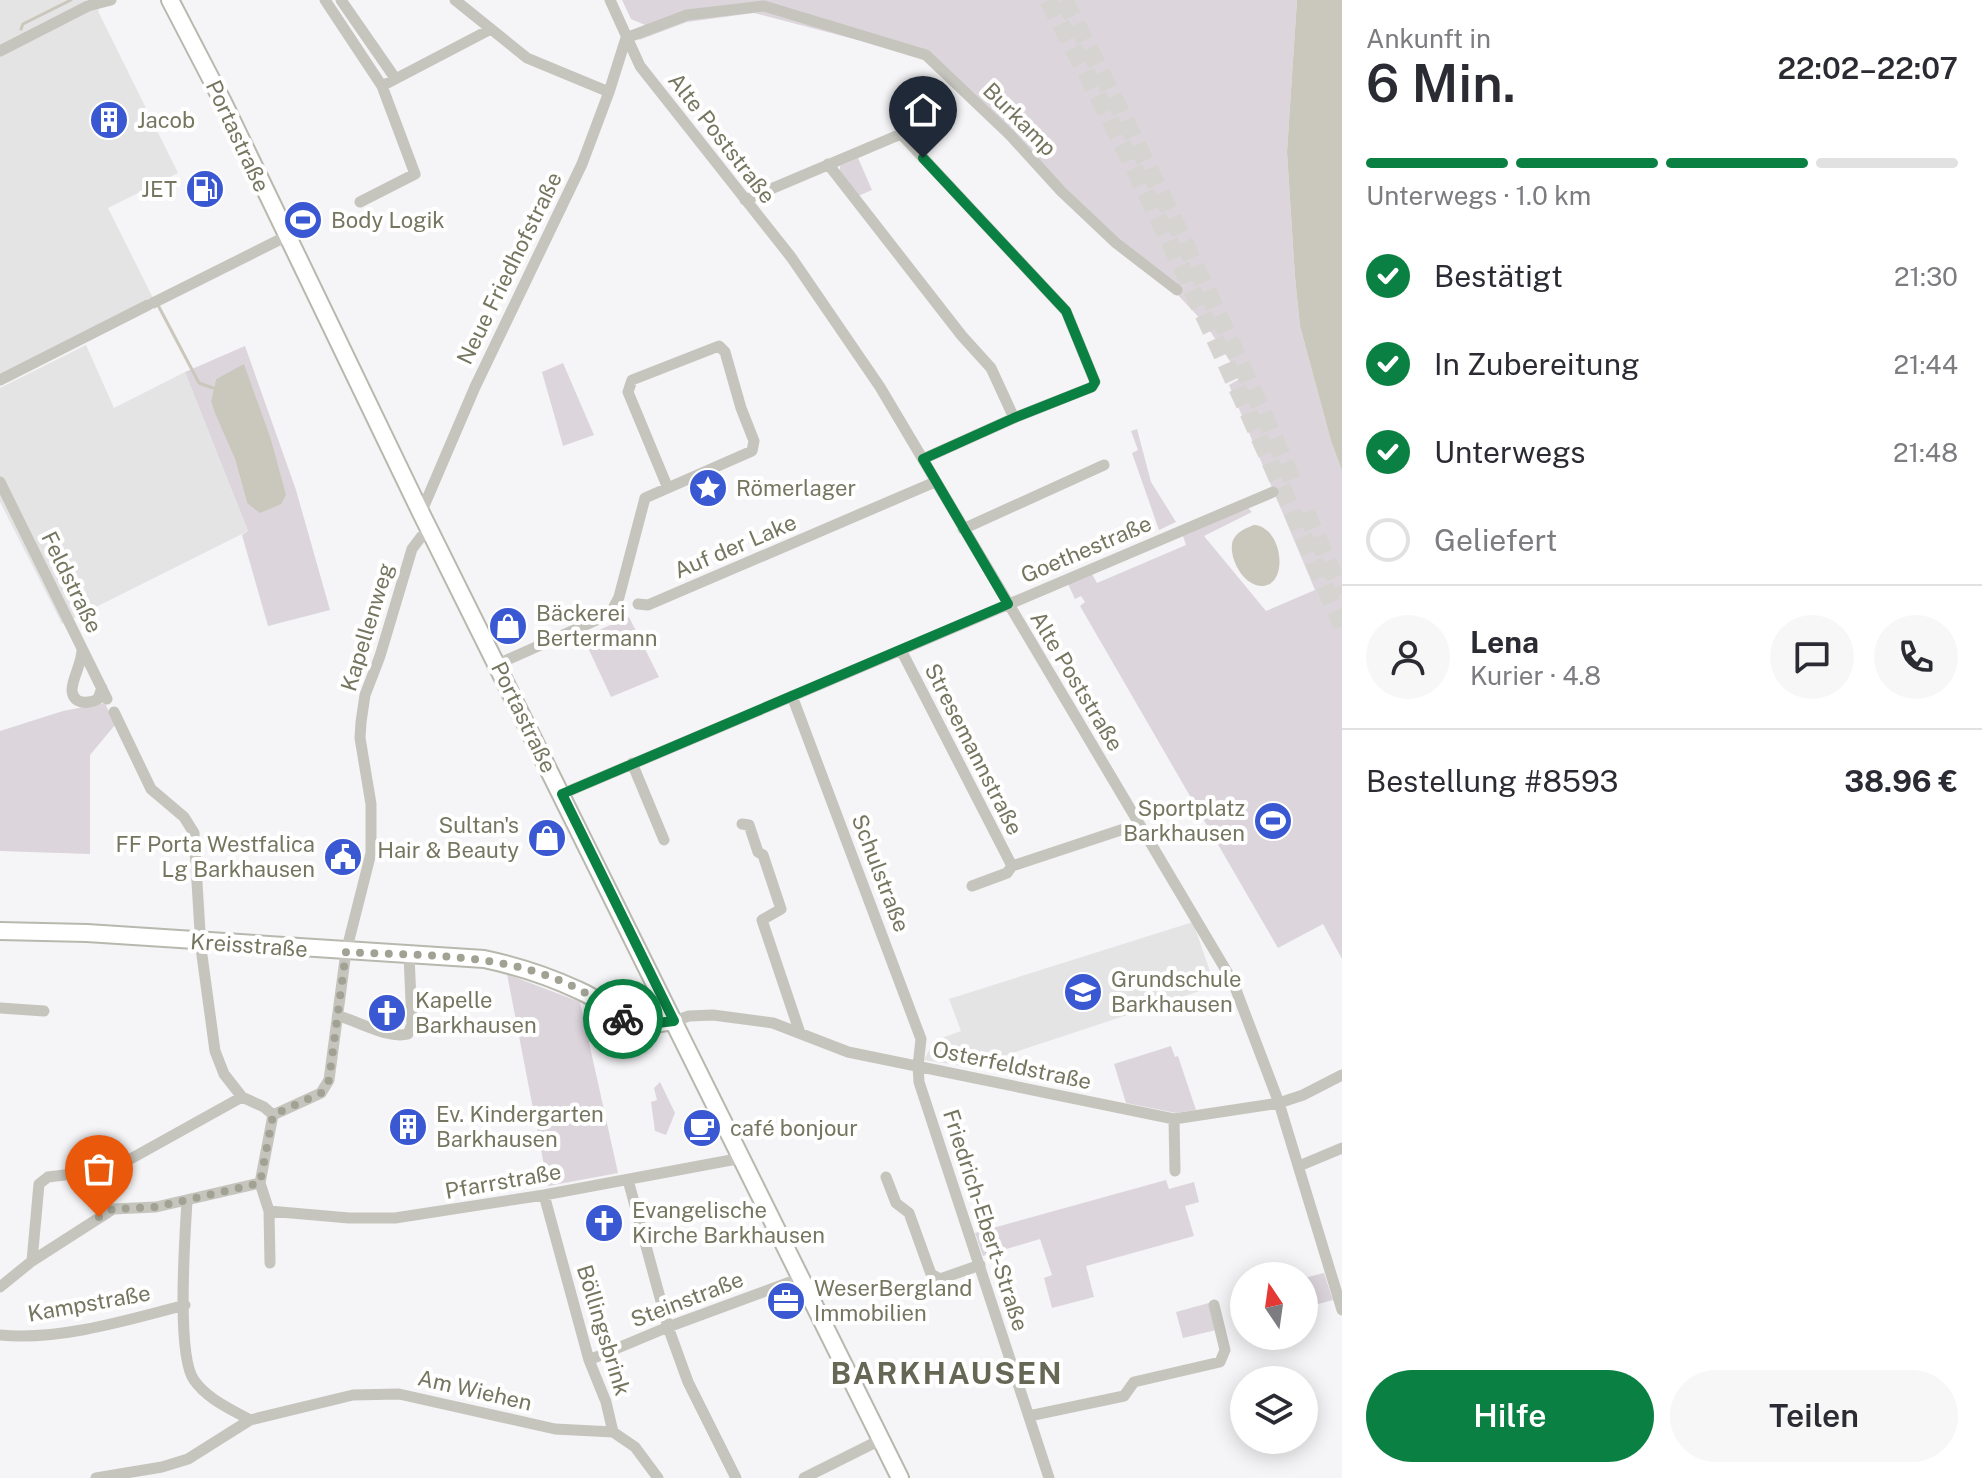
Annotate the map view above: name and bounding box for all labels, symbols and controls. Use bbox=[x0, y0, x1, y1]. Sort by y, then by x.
text: Ankunft in bbox=[1366, 23, 1491, 54]
text: 22:02–22:07 bbox=[1777, 50, 1958, 86]
text: 6 Min. bbox=[1366, 53, 1516, 114]
street label: Alte Poststraße bbox=[663, 68, 781, 208]
street label: Portastraße bbox=[201, 76, 275, 196]
pin bbox=[889, 76, 957, 158]
street label: Burkamp bbox=[978, 77, 1062, 161]
icon: home bbox=[901, 88, 945, 132]
building icon: Jacob bbox=[88, 99, 130, 141]
place label: Jacob bbox=[137, 107, 195, 133]
fuel station icon: JET bbox=[184, 168, 226, 210]
street label: Neue Friedhofstraße bbox=[451, 168, 567, 368]
place label: JET bbox=[141, 176, 177, 202]
text: Unterwegs · 1.0 km bbox=[1366, 180, 1591, 211]
sports icon: Body Logik bbox=[282, 199, 324, 241]
place label: Body Logik bbox=[331, 207, 445, 233]
icon: check bbox=[1366, 254, 1410, 298]
text: Bestätigt bbox=[1434, 258, 1563, 294]
text: 21:30 bbox=[1894, 261, 1958, 292]
icon: check bbox=[1366, 342, 1410, 386]
text: In Zubereitung bbox=[1434, 346, 1640, 382]
text: 21:44 bbox=[1894, 349, 1958, 380]
icon: check bbox=[1366, 430, 1410, 474]
text: Unterwegs bbox=[1434, 434, 1585, 470]
text: 21:48 bbox=[1893, 437, 1958, 468]
place icon: Römerlager bbox=[687, 467, 729, 509]
place label: Römerlager bbox=[736, 475, 856, 501]
street label: Auf der Lake bbox=[670, 509, 800, 583]
street label: Goethestraße bbox=[1017, 510, 1155, 588]
text: Geliefert bbox=[1434, 522, 1557, 558]
street label: Feldstraße bbox=[36, 527, 108, 637]
street label: Kapellenweg bbox=[335, 560, 399, 694]
place label: Bäckerei Bertermann bbox=[536, 600, 657, 651]
shop icon: Bäckerei Bertermann bbox=[487, 605, 529, 647]
street label: Alte Poststraße bbox=[1025, 607, 1129, 755]
button: person bbox=[1366, 615, 1450, 699]
button: chat bbox=[1770, 615, 1854, 699]
button: phone bbox=[1874, 615, 1958, 699]
text: Lena bbox=[1470, 624, 1539, 660]
street label: Portastraße bbox=[486, 657, 562, 777]
street label: Stresemannstraße bbox=[920, 659, 1028, 839]
text: Kurier · 4.8 bbox=[1470, 660, 1601, 691]
text: Bestellung #8593 bbox=[1366, 763, 1619, 799]
text: 38.96 € bbox=[1844, 763, 1958, 799]
place label: Sportplatz Barkhausen bbox=[1123, 795, 1245, 846]
sports icon: Sportplatz Barkhausen bbox=[1252, 800, 1294, 842]
street label: Schulstraße bbox=[847, 811, 915, 935]
place label: Sultan's Hair & Beauty bbox=[377, 812, 519, 863]
shop icon: Sultan's Hair & Beauty bbox=[526, 817, 568, 859]
place label: FF Porta Westfalica Lg Barkhausen bbox=[116, 831, 315, 882]
public building icon: FF Porta Westfalica Lg Barkhausen bbox=[322, 836, 364, 878]
street label: Kreisstraße bbox=[189, 928, 309, 962]
place label: Grundschule Barkhausen bbox=[1111, 966, 1242, 1017]
school or university icon: Grundschule Barkhausen bbox=[1062, 971, 1104, 1013]
courier bbox=[583, 979, 663, 1059]
place label: Kapelle Barkhausen bbox=[415, 987, 537, 1038]
church icon: Kapelle Barkhausen bbox=[366, 992, 408, 1034]
icon: bike bbox=[601, 997, 645, 1041]
street label: Osterfeldstraße bbox=[930, 1035, 1094, 1095]
place label: Ev. Kindergarten Barkhausen bbox=[436, 1101, 604, 1152]
building icon: Ev. Kindergarten Barkhausen bbox=[387, 1106, 429, 1148]
street label: Friedrich-Ebert-Straße bbox=[938, 1106, 1034, 1334]
cafe icon: café bonjour bbox=[681, 1107, 723, 1149]
place label: café bonjour bbox=[730, 1115, 858, 1141]
pin bbox=[65, 1135, 133, 1217]
icon: bag bbox=[77, 1147, 121, 1191]
street label: Pfarrstraße bbox=[443, 1158, 563, 1204]
place label: Evangelische Kirche Barkhausen bbox=[632, 1197, 825, 1248]
church icon: Evangelische Kirche Barkhausen bbox=[583, 1202, 625, 1244]
street label: Böllingsbrink bbox=[572, 1262, 636, 1398]
north arrow bbox=[1230, 1262, 1318, 1350]
map controls bbox=[1230, 1262, 1318, 1454]
street label: Steinstraße bbox=[627, 1266, 747, 1332]
place label: WeserBergland Immobilien bbox=[814, 1275, 972, 1326]
street label: Kampstraße bbox=[26, 1279, 152, 1327]
office icon: WeserBergland Immobilien bbox=[765, 1280, 807, 1322]
district label: BARKHAUSEN bbox=[830, 1355, 1064, 1391]
street label: Am Wiehen bbox=[415, 1364, 535, 1416]
button: layers bbox=[1230, 1366, 1318, 1454]
button: Hilfe bbox=[1366, 1370, 1654, 1462]
button: Teilen bbox=[1670, 1370, 1958, 1462]

